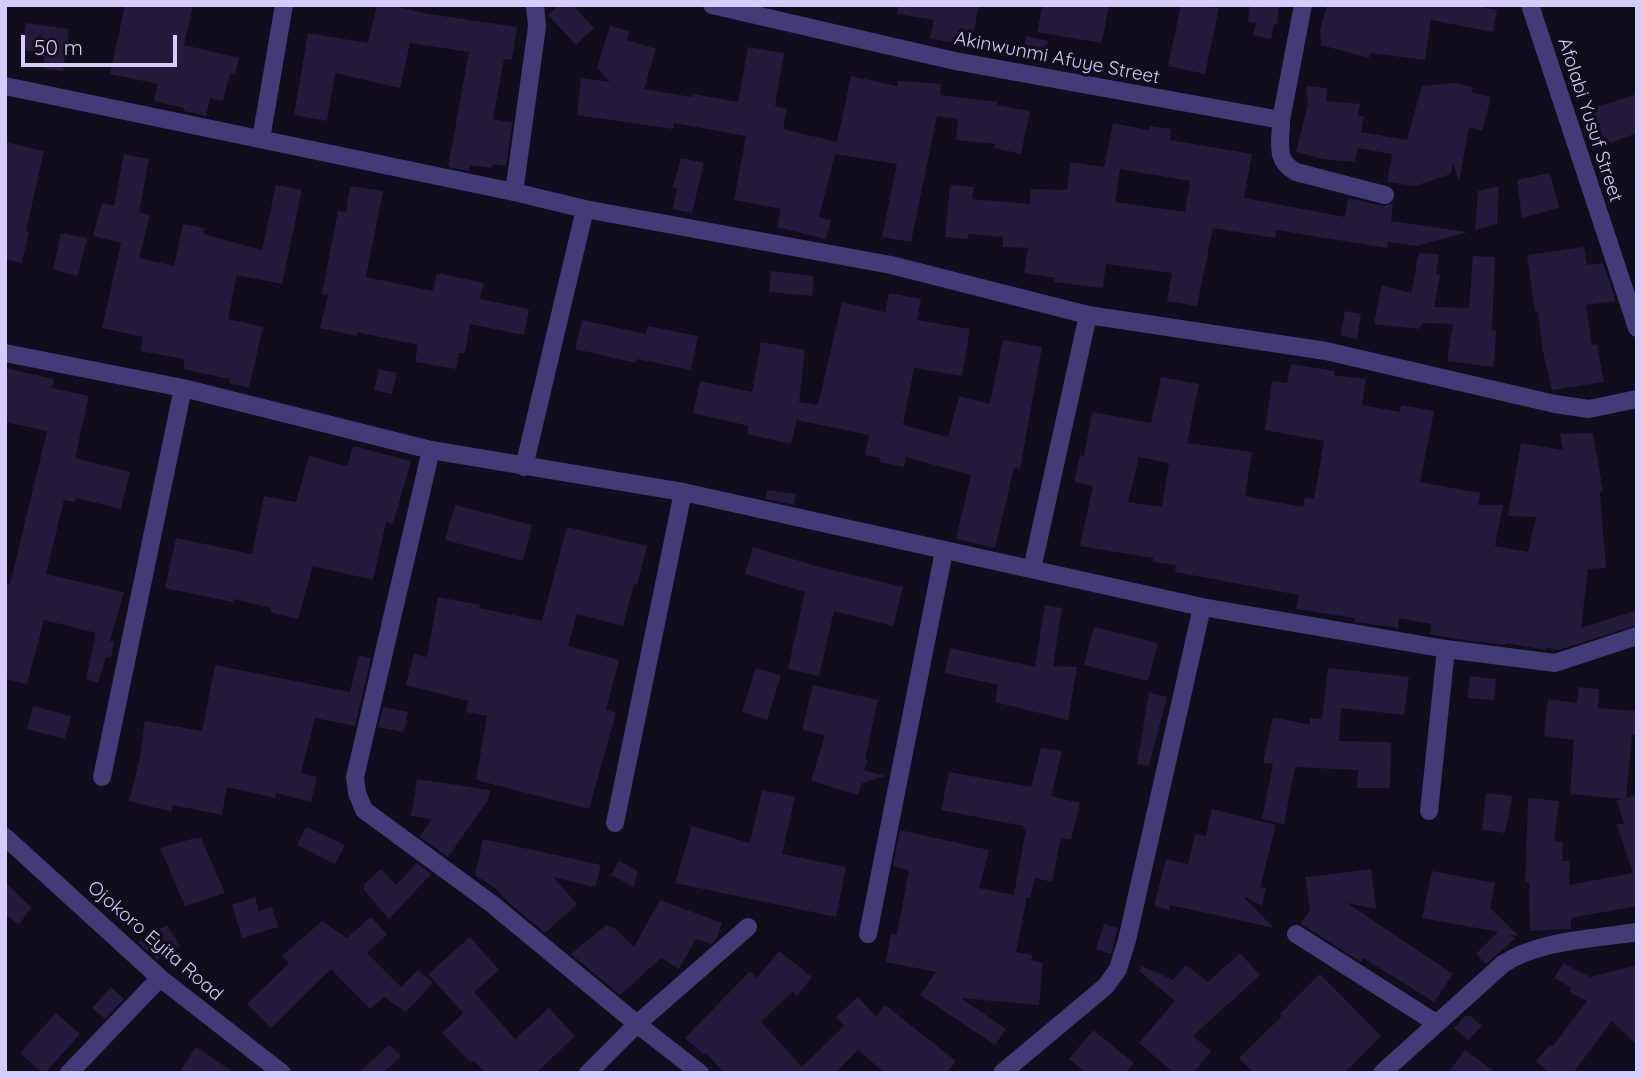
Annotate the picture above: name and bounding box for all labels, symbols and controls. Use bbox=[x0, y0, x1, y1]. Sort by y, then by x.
scale bar bbox=[24, 21, 180, 65]
street label: Akinwunmi Afuye Street bbox=[952, 27, 1162, 89]
text: 50 m bbox=[34, 34, 83, 60]
street label: Afolabi Yusuf Street bbox=[1553, 35, 1627, 205]
street label: Ojokoro Eyita Road bbox=[83, 876, 227, 1006]

